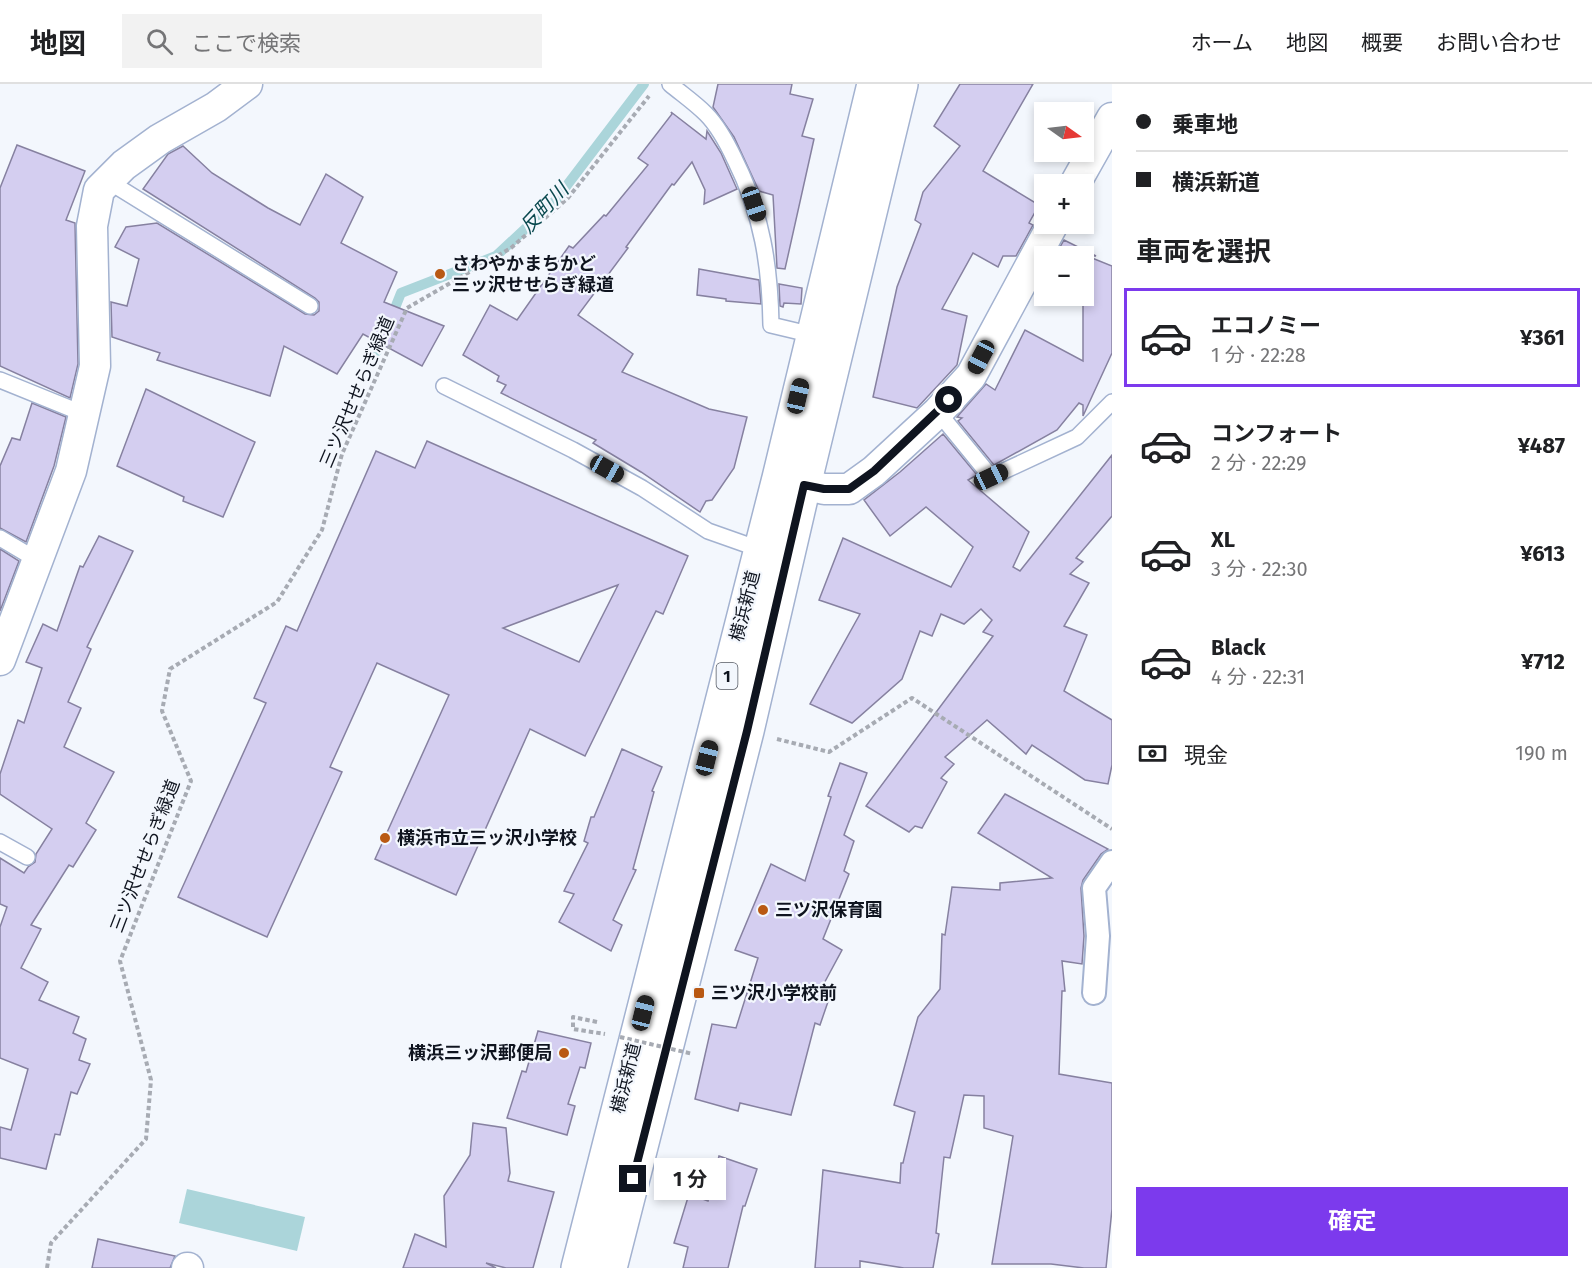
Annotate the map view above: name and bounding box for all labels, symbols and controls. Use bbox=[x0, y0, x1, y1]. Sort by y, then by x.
search box bbox=[122, 14, 542, 68]
icon: search bbox=[143, 25, 176, 58]
text: 地図 bbox=[30, 27, 86, 60]
text: ここで検索 bbox=[191, 30, 301, 57]
text: ホーム bbox=[1191, 30, 1253, 56]
text: 地図 bbox=[1286, 30, 1328, 56]
text: 概要 bbox=[1361, 30, 1403, 56]
text: お問い合わせ bbox=[1436, 30, 1562, 56]
north arrow bbox=[1034, 102, 1094, 162]
map controls bbox=[1034, 102, 1094, 306]
text: 乗車地 bbox=[1172, 111, 1238, 138]
text: 横浜新道 bbox=[1172, 169, 1260, 196]
button: + bbox=[1034, 174, 1094, 234]
water label: 反町川 bbox=[515, 176, 575, 238]
car bbox=[740, 184, 768, 224]
text: 車両を選択 bbox=[1136, 236, 1271, 268]
button: − bbox=[1034, 246, 1094, 306]
place label: さわやかまちかど 三ッ沢せせらぎ緑道 bbox=[452, 253, 614, 296]
marker: さわやかまちかど 三ッ沢せせらぎ緑道 bbox=[433, 267, 447, 281]
icon: car bbox=[1139, 311, 1193, 365]
text: エコノミー bbox=[1211, 312, 1321, 339]
street label: 三ツ沢せせらぎ緑道 bbox=[315, 313, 399, 471]
text: ¥361 bbox=[1520, 324, 1565, 351]
car bbox=[965, 337, 997, 377]
text: 1 分 · 22:28 bbox=[1211, 343, 1306, 367]
car bbox=[785, 376, 811, 416]
route start bbox=[935, 386, 962, 413]
icon: car bbox=[1139, 419, 1193, 473]
text: コンフォート bbox=[1211, 420, 1342, 447]
text: ¥487 bbox=[1518, 432, 1565, 459]
text: 2 分 · 22:29 bbox=[1211, 451, 1306, 475]
car bbox=[587, 452, 627, 486]
car bbox=[971, 461, 1011, 493]
text: XL bbox=[1211, 526, 1235, 553]
icon: car bbox=[1139, 527, 1193, 581]
text: ¥613 bbox=[1520, 540, 1565, 567]
text: 3 分 · 22:30 bbox=[1211, 557, 1308, 581]
street label: 横浜新道 bbox=[726, 568, 764, 644]
text: Black bbox=[1211, 634, 1266, 661]
icon: car bbox=[1139, 635, 1193, 689]
text: ¥712 bbox=[1521, 648, 1565, 675]
road number: 1 bbox=[716, 663, 738, 689]
text: 4 分 · 22:31 bbox=[1211, 665, 1305, 689]
icon: cash bbox=[1136, 737, 1169, 770]
car bbox=[694, 738, 720, 778]
text: 190 m bbox=[1515, 741, 1568, 765]
text: 現金 bbox=[1184, 742, 1228, 769]
street label: 三ツ沢せせらぎ緑道 bbox=[106, 776, 184, 936]
place label: 横浜市立三ッ沢小学校 bbox=[397, 827, 577, 849]
marker: 横浜市立三ッ沢小学校 bbox=[378, 831, 392, 845]
place label: 三ツ沢保育園 bbox=[775, 899, 883, 921]
marker: 三ツ沢保育園 bbox=[756, 903, 770, 917]
place label: 三ツ沢小学校前 bbox=[711, 982, 837, 1004]
marker: 三ツ沢小学校前 bbox=[692, 986, 706, 1000]
car bbox=[630, 993, 656, 1033]
street label: 横浜新道 bbox=[607, 1040, 645, 1116]
place label: 横浜三ッ沢郵便局 bbox=[408, 1042, 552, 1064]
marker: 横浜三ッ沢郵便局 bbox=[557, 1046, 571, 1060]
callout: 1 分 bbox=[654, 1158, 726, 1200]
route end bbox=[619, 1165, 646, 1192]
text: 1 分 bbox=[673, 1167, 707, 1191]
button: 確定 bbox=[1136, 1187, 1568, 1256]

